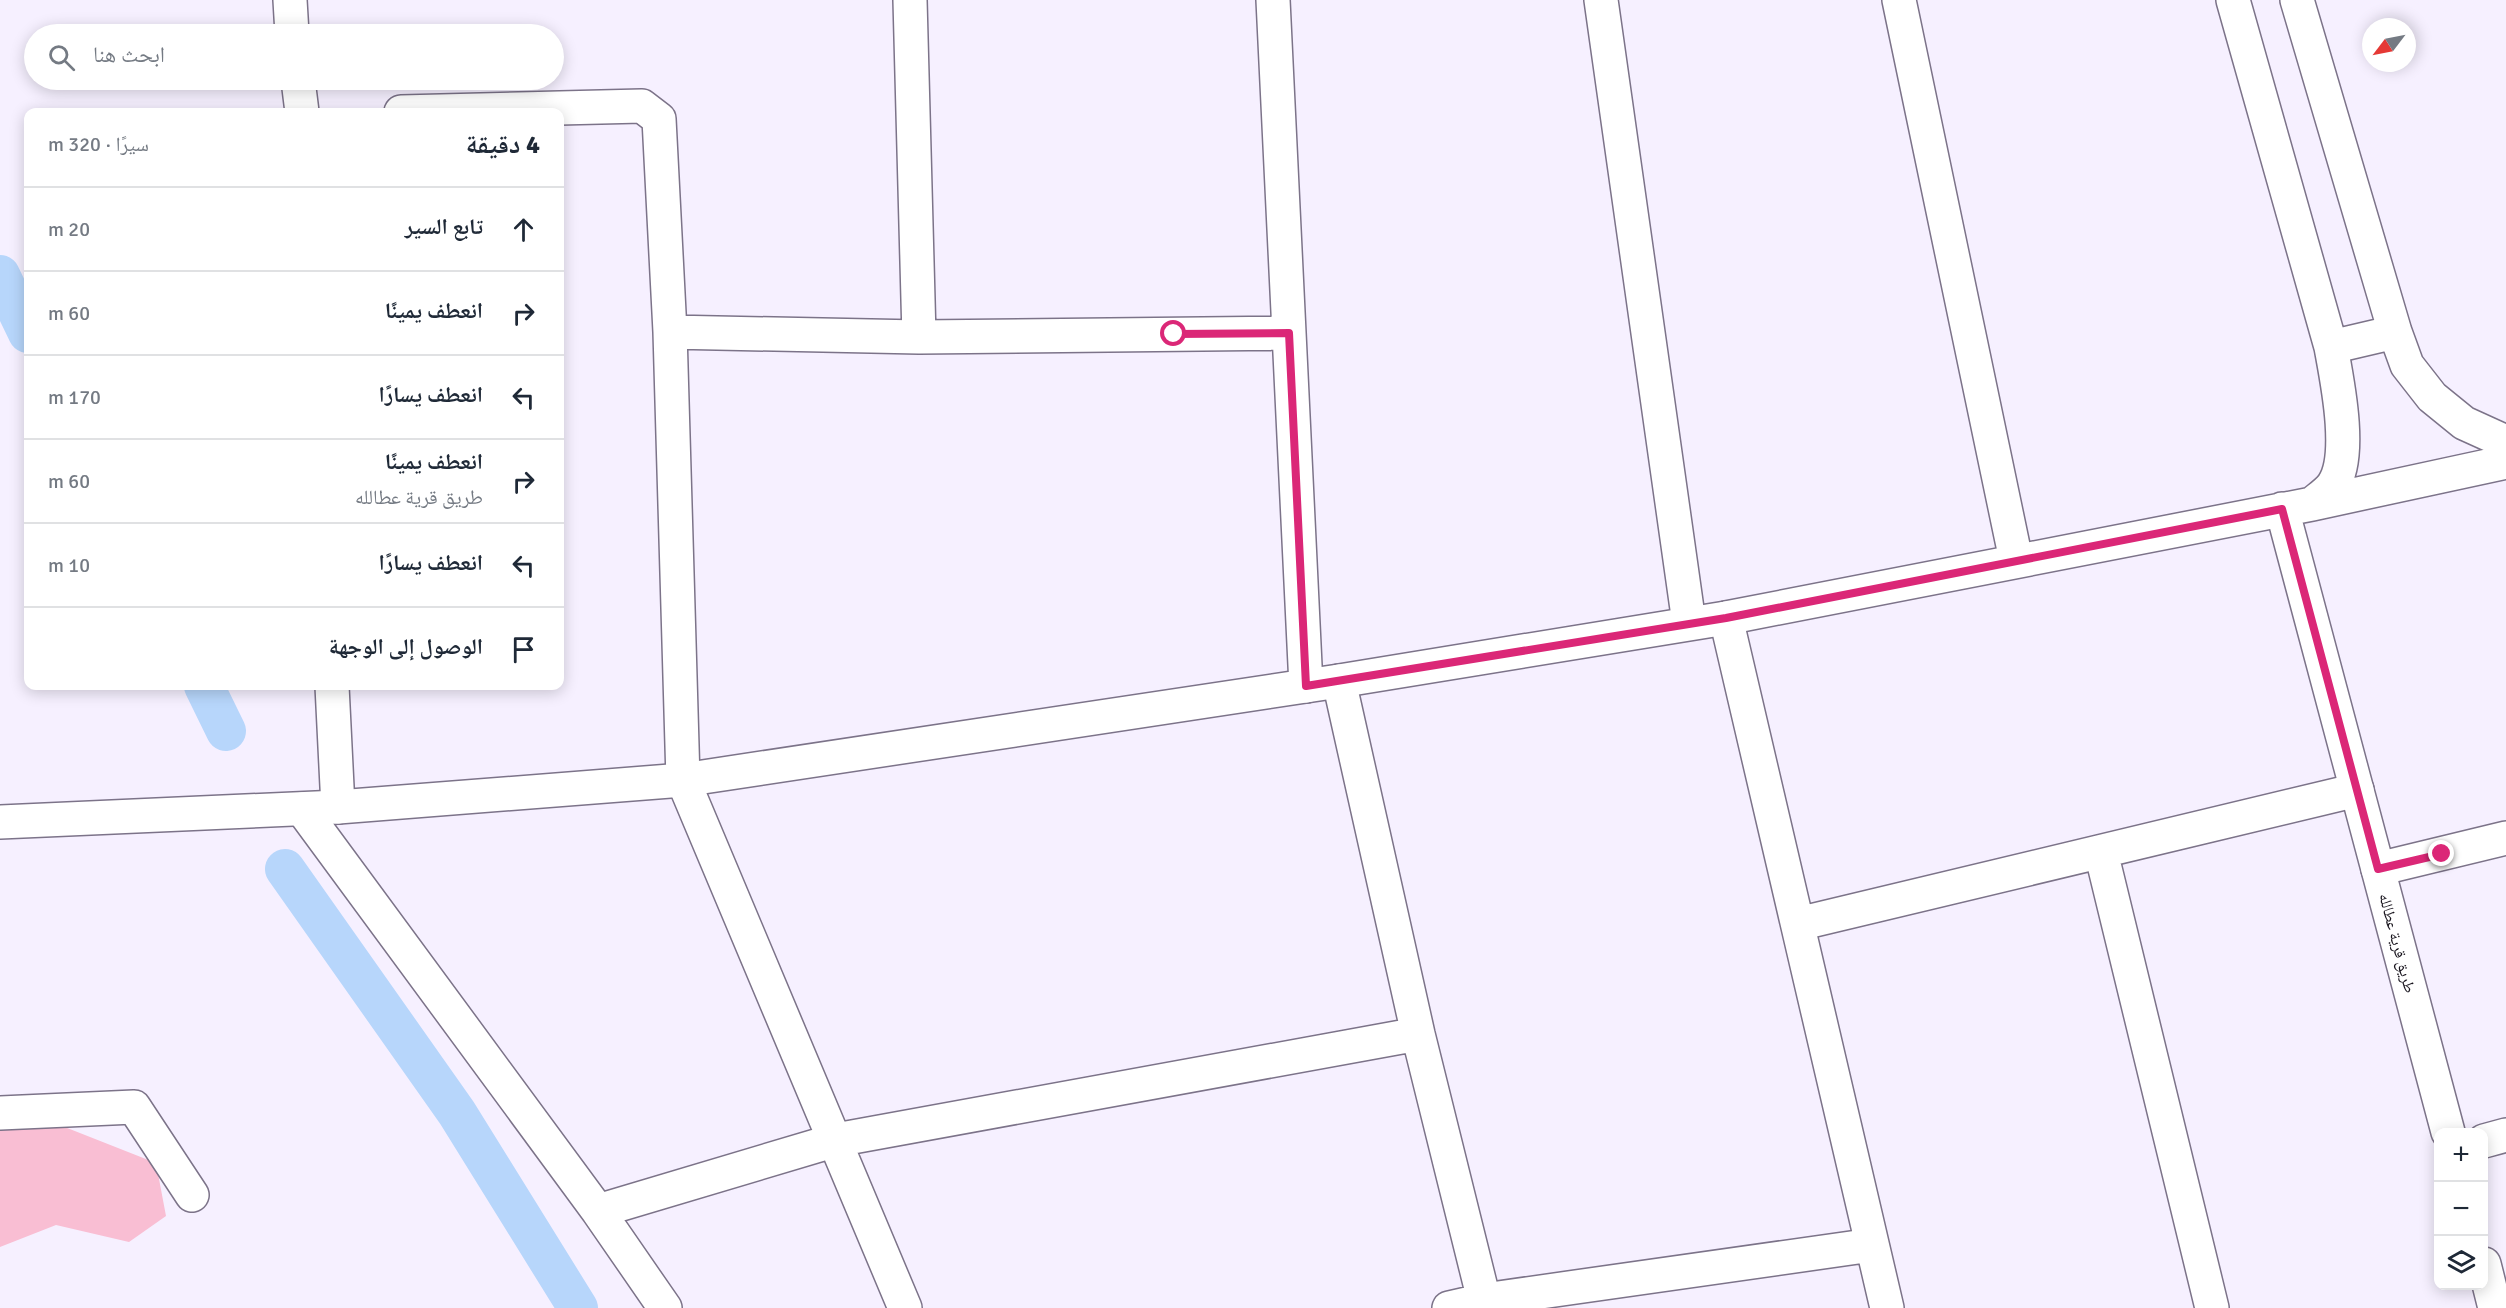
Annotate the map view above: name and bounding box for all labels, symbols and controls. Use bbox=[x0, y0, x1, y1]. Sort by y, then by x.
north arrow bbox=[2362, 18, 2416, 72]
search box bbox=[24, 24, 564, 90]
icon: search bbox=[45, 41, 78, 74]
text: ابحث هنا bbox=[93, 41, 165, 68]
text: 4 دقيقة bbox=[466, 129, 540, 161]
text: سيرًا · 320 m bbox=[48, 132, 149, 157]
text: تابع السير bbox=[405, 213, 483, 240]
icon: ahead bbox=[507, 213, 540, 246]
text: 20 m bbox=[48, 217, 90, 242]
text: انعطف يمينًا bbox=[385, 297, 483, 324]
icon: right bbox=[507, 297, 540, 330]
text: 60 m bbox=[48, 301, 90, 326]
route start bbox=[1160, 320, 1186, 346]
text: انعطف يسارًا bbox=[378, 381, 483, 408]
icon: left bbox=[507, 381, 540, 414]
text: 170 m bbox=[48, 385, 101, 410]
text: انعطف يمينًا bbox=[385, 448, 483, 475]
icon: right bbox=[507, 465, 540, 498]
text: 60 m bbox=[48, 469, 90, 494]
text: طريق قرية عطالله bbox=[355, 485, 483, 510]
text: انعطف يسارًا bbox=[378, 549, 483, 576]
icon: left bbox=[507, 549, 540, 582]
text: 10 m bbox=[48, 553, 90, 578]
text: الوصول إلى الوجهة bbox=[329, 633, 483, 660]
icon: arrive bbox=[507, 633, 540, 666]
route end bbox=[2428, 840, 2454, 866]
street label: طريق قرية عطالله bbox=[2374, 891, 2420, 995]
map controls bbox=[2434, 1128, 2488, 1290]
button: + bbox=[2434, 1128, 2488, 1182]
button: − bbox=[2434, 1182, 2488, 1236]
button: layers bbox=[2434, 1236, 2488, 1290]

